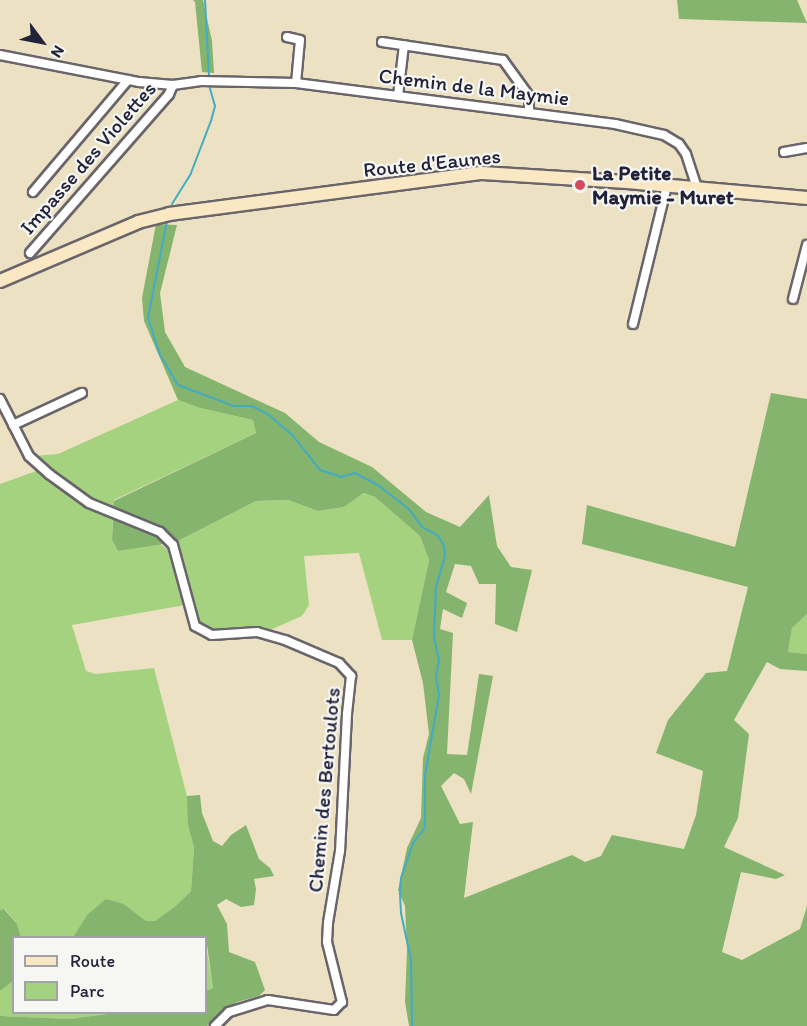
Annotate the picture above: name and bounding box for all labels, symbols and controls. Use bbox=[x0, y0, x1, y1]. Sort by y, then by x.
north arrow bbox=[12, 12, 72, 72]
text: N bbox=[47, 42, 69, 61]
street label: Chemin de la Maymie bbox=[378, 63, 570, 111]
street label: Impasse des Violettes bbox=[15, 76, 161, 240]
street label: Route d'Eaunes bbox=[362, 143, 502, 183]
place label: La Petite Maymie - Muret bbox=[592, 160, 734, 210]
marker: La Petite Maymie - Muret bbox=[573, 178, 587, 192]
street label: Chemin des Bertoulots bbox=[303, 687, 345, 893]
legend bbox=[12, 936, 207, 1014]
text: Route bbox=[70, 950, 115, 972]
text: Parc bbox=[70, 980, 104, 1002]

